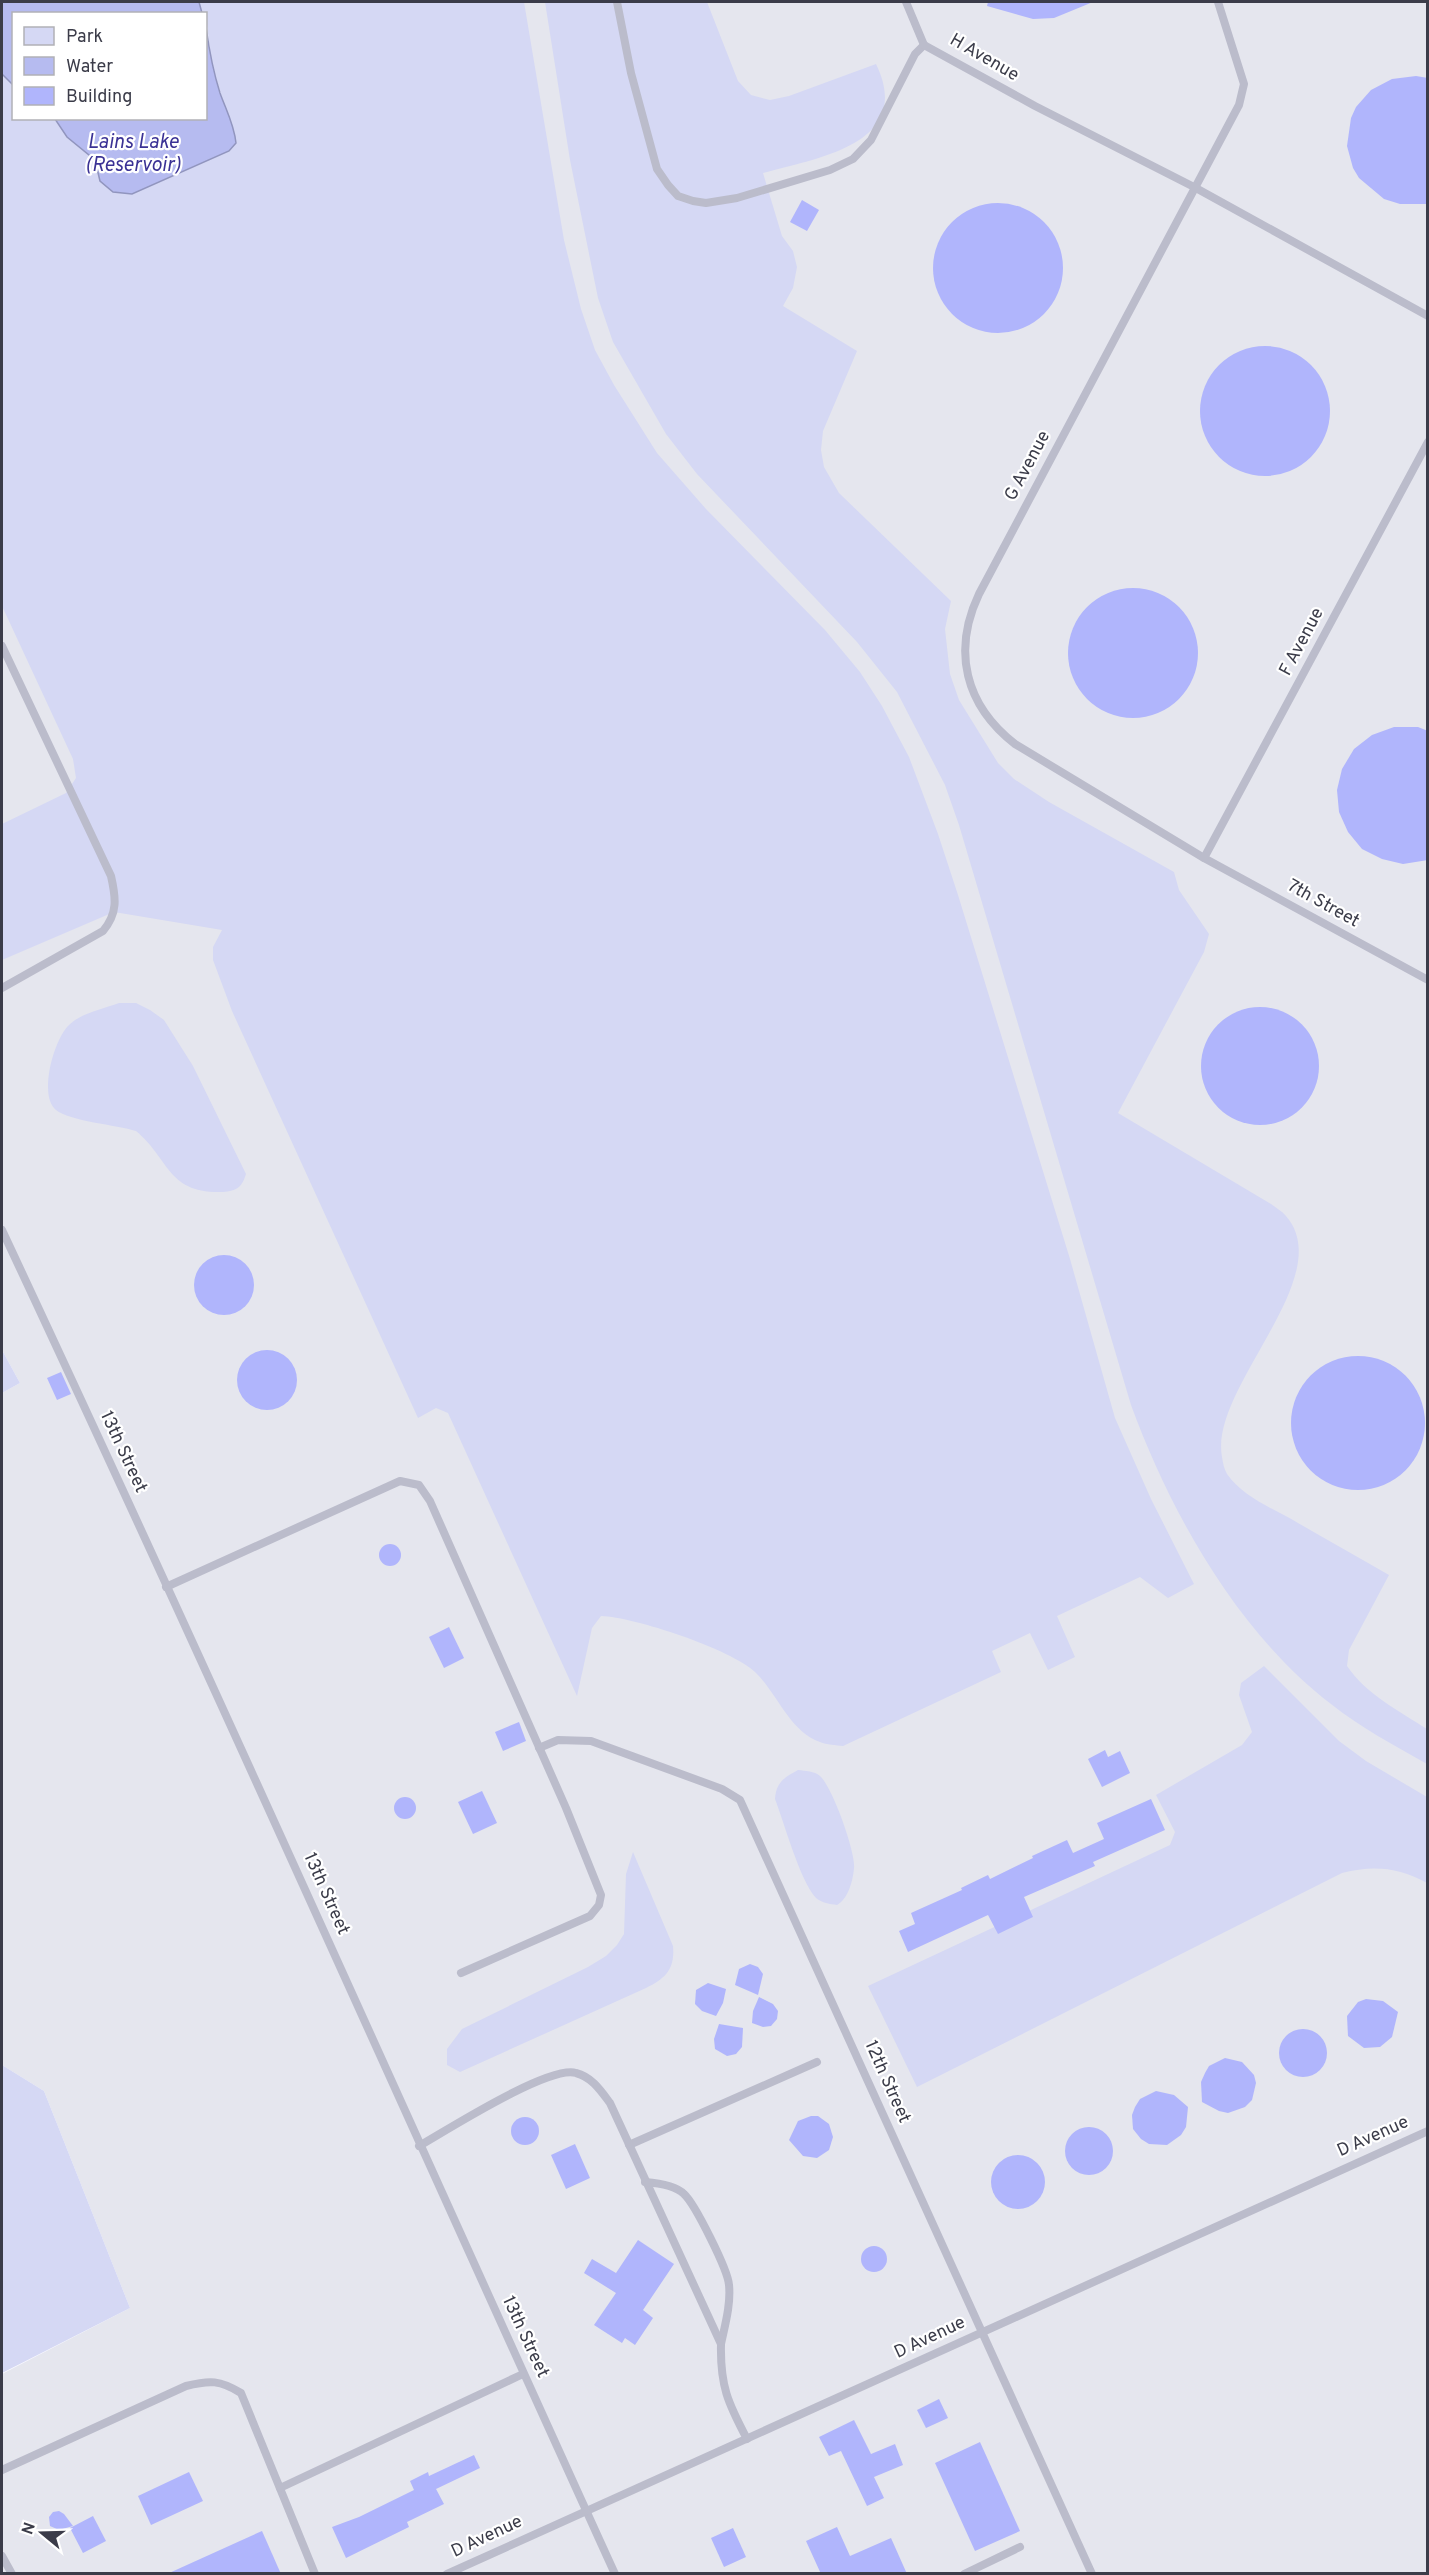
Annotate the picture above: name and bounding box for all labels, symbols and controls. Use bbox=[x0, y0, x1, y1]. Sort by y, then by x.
legend bbox=[12, 12, 207, 120]
text: Park bbox=[66, 26, 103, 49]
street label: H Avenue bbox=[945, 29, 1023, 87]
text: Water bbox=[66, 56, 113, 79]
text: Building bbox=[66, 86, 132, 109]
water label: Lains Lake (Reservoir) bbox=[85, 130, 181, 179]
street label: G Avenue bbox=[1000, 427, 1056, 505]
street label: F Avenue bbox=[1275, 604, 1329, 680]
street label: 7th Street bbox=[1283, 875, 1363, 933]
street label: 13th Street bbox=[94, 1407, 152, 1497]
street label: 13th Street bbox=[298, 1849, 354, 1939]
street label: 12th Street bbox=[859, 2037, 915, 2127]
street label: D Avenue bbox=[1334, 2111, 1412, 2163]
street label: 13th Street bbox=[496, 2292, 554, 2382]
street label: D Avenue bbox=[891, 2312, 969, 2364]
north arrow bbox=[12, 2503, 72, 2563]
street label: D Avenue bbox=[448, 2511, 526, 2563]
text: N bbox=[18, 2520, 41, 2537]

